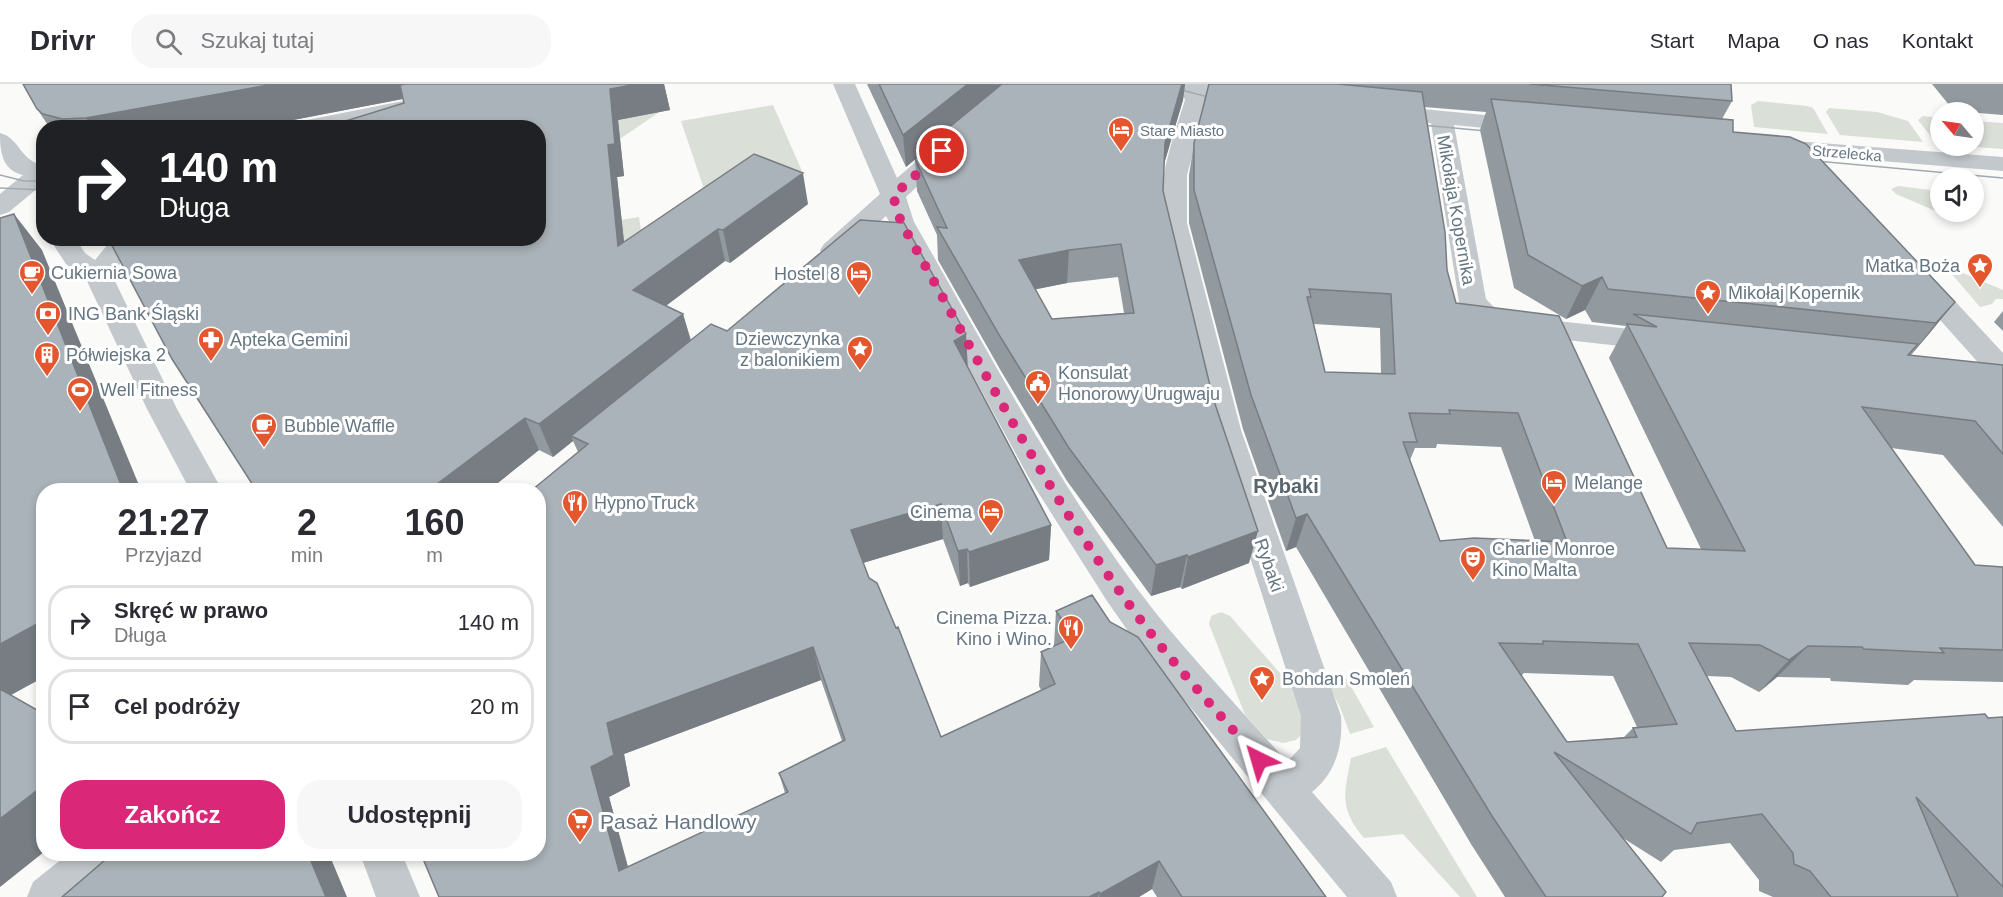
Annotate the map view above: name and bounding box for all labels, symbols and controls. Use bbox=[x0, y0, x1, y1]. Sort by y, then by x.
search box bbox=[131, 14, 551, 68]
text: Drivr bbox=[30, 25, 95, 56]
icon: search bbox=[152, 25, 185, 58]
text: Szukaj tutaj bbox=[200, 28, 314, 53]
text: Start bbox=[1650, 29, 1694, 52]
text: Mapa bbox=[1727, 29, 1780, 52]
text: O nas bbox=[1813, 29, 1869, 52]
text: Kontakt bbox=[1902, 29, 1973, 52]
north arrow bbox=[1930, 102, 1984, 156]
map controls bbox=[1930, 102, 1984, 222]
hotel icon: Stare Miasto bbox=[1106, 115, 1136, 153]
place label: Stare Miasto bbox=[1140, 122, 1224, 139]
pin bbox=[916, 125, 967, 176]
street label: Mikołaja Kopernika bbox=[1433, 133, 1479, 288]
icon: arrive bbox=[925, 134, 958, 167]
street label: Strzelecka bbox=[1811, 141, 1883, 165]
icon: right bbox=[60, 144, 138, 222]
text: 140 m bbox=[159, 144, 278, 191]
button: sound bbox=[1930, 168, 1984, 222]
text: Długa bbox=[159, 193, 230, 223]
place icon: Matka Boża bbox=[1965, 251, 1995, 289]
place label: Matka Boża bbox=[1865, 256, 1961, 276]
cafe icon: Cukiernia Sowa bbox=[17, 258, 47, 296]
hotel icon: Hostel 8 bbox=[844, 259, 874, 297]
place label: Cukiernia Sowa bbox=[51, 263, 178, 283]
place label: Hostel 8 bbox=[774, 264, 840, 284]
place icon: Mikołaj Kopernik bbox=[1693, 278, 1723, 316]
place label: Mikołaj Kopernik bbox=[1728, 283, 1861, 303]
bank icon: ING Bank Śląski bbox=[33, 299, 63, 337]
place label: ING Bank Śląski bbox=[68, 303, 199, 324]
pharmacy icon: Apteka Gemini bbox=[196, 325, 226, 363]
place label: Dziewczynka z balonikiem bbox=[735, 329, 841, 370]
place label: Apteka Gemini bbox=[230, 330, 348, 350]
place icon: Dziewczynka z balonikiem bbox=[845, 334, 875, 372]
building icon: Półwiejska 2 bbox=[32, 340, 62, 378]
place label: Półwiejska 2 bbox=[66, 345, 166, 365]
place label: Konsulat Honorowy Urugwaju bbox=[1058, 363, 1220, 404]
public building icon: Konsulat Honorowy Urugwaju bbox=[1023, 368, 1053, 406]
sports icon: Well Fitness bbox=[65, 375, 95, 413]
place label: Well Fitness bbox=[100, 380, 198, 400]
cafe icon: Bubble Waffle bbox=[249, 411, 279, 449]
place label: Bubble Waffle bbox=[284, 416, 395, 436]
hotel icon: Melange bbox=[1539, 468, 1569, 506]
place label: Melange bbox=[1574, 473, 1643, 493]
district label: Rybaki bbox=[1253, 475, 1319, 497]
restaurant icon: Hypno Truck bbox=[560, 488, 590, 526]
place label: Hypno Truck bbox=[594, 493, 696, 513]
hotel icon: Cinema bbox=[976, 497, 1006, 535]
text: 21:27 bbox=[117, 502, 209, 543]
text: 2 bbox=[297, 502, 317, 543]
text: 160 bbox=[404, 502, 465, 543]
place label: Cinema bbox=[910, 502, 973, 522]
street label: Rybaki bbox=[1251, 536, 1287, 594]
place label: Charlie Monroe Kino Malta bbox=[1492, 539, 1615, 580]
text: Przyjazd bbox=[125, 544, 202, 566]
text: min bbox=[291, 544, 323, 566]
text: m bbox=[426, 544, 443, 566]
theatre icon: Charlie Monroe Kino Malta bbox=[1458, 544, 1488, 582]
text: Skręć w prawo bbox=[114, 598, 268, 623]
icon: right bbox=[63, 606, 96, 639]
place label: Cinema Pizza. Kino i Wino. bbox=[936, 608, 1052, 649]
text: 140 m bbox=[458, 610, 519, 635]
restaurant icon: Cinema Pizza. Kino i Wino. bbox=[1056, 613, 1086, 651]
text: Długa bbox=[114, 624, 166, 646]
place icon: Bohdan Smoleń bbox=[1247, 664, 1277, 702]
place label: Bohdan Smoleń bbox=[1282, 669, 1410, 689]
icon: arrive bbox=[63, 690, 96, 723]
text: Cel podróży bbox=[114, 694, 240, 719]
text: 20 m bbox=[470, 694, 519, 719]
position arrow bbox=[1227, 728, 1291, 792]
button: Zakończ bbox=[60, 780, 285, 849]
button: Udostępnij bbox=[297, 780, 522, 849]
supermarket icon: Pasaż Handlowy bbox=[565, 806, 595, 844]
place label: Pasaż Handlowy bbox=[600, 810, 757, 833]

